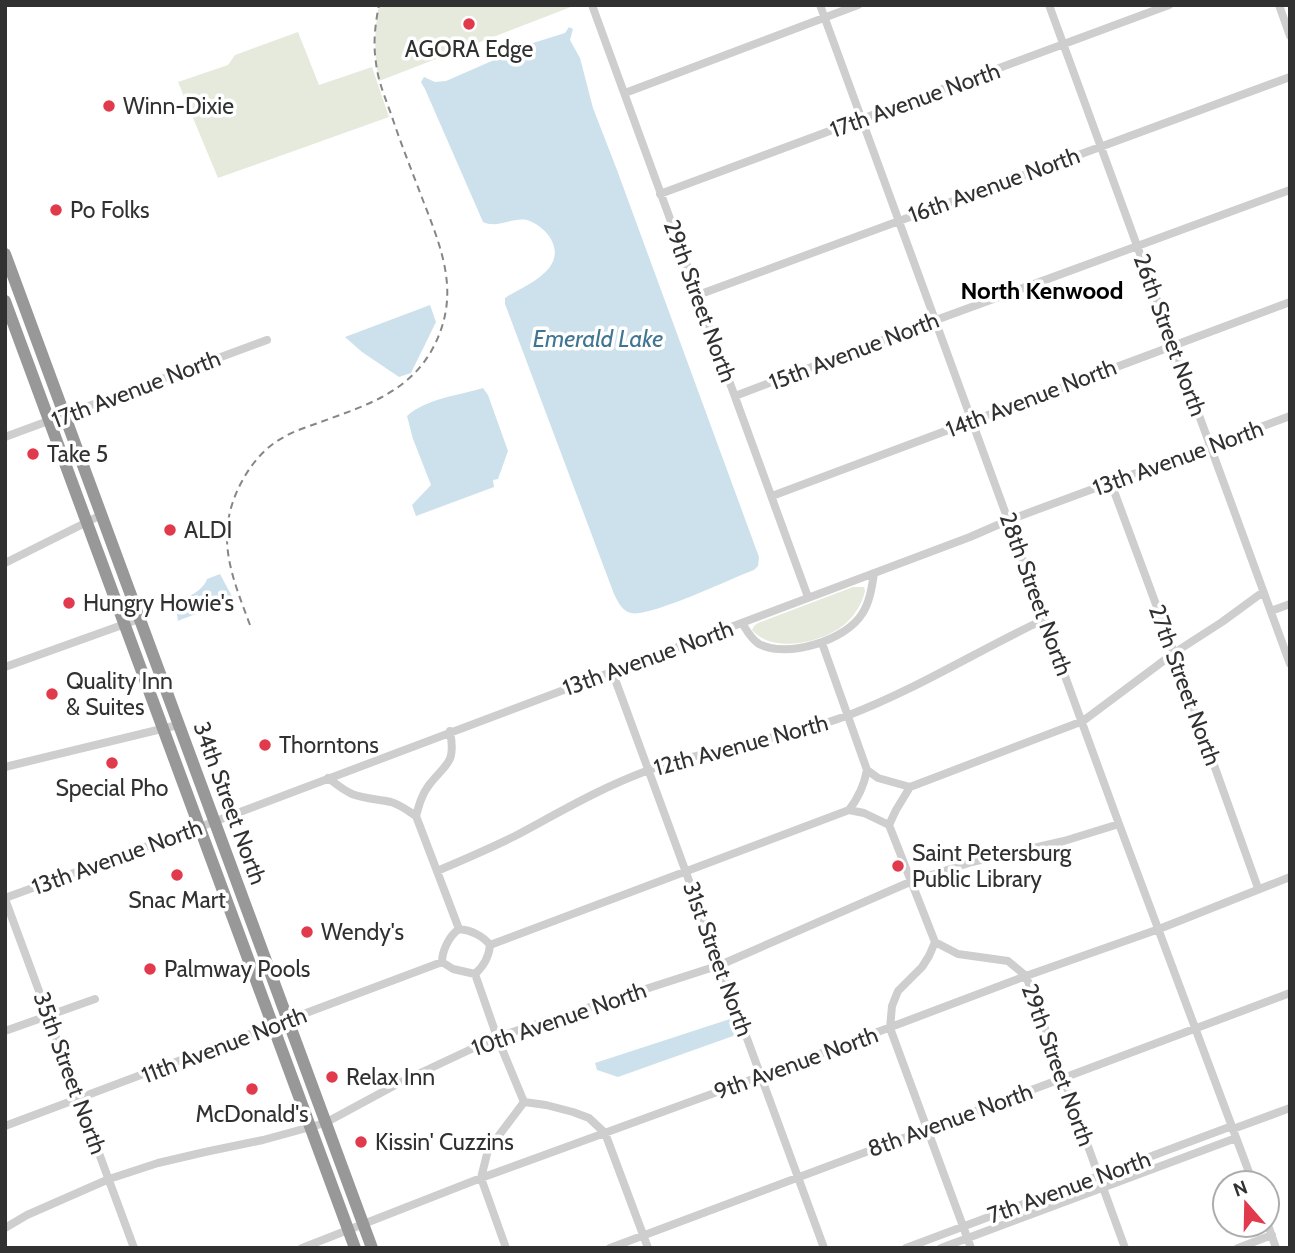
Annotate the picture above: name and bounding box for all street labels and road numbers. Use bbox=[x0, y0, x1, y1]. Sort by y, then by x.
street label: 17th Avenue North bbox=[826, 56, 1004, 144]
street label: 16th Avenue North bbox=[905, 141, 1083, 229]
street label: 29th Street North bbox=[658, 216, 742, 386]
street label: 26th Street North bbox=[1128, 250, 1212, 420]
street label: 15th Avenue North bbox=[765, 306, 943, 396]
street label: 17th Avenue North bbox=[48, 344, 224, 434]
street label: 14th Avenue North bbox=[942, 353, 1120, 443]
street label: 13th Avenue North bbox=[1089, 414, 1267, 502]
street label: 28th Street North bbox=[993, 509, 1079, 679]
street label: 27th Street North bbox=[1143, 601, 1227, 769]
street label: 13th Avenue North bbox=[559, 614, 737, 702]
street label: 12th Avenue North bbox=[651, 708, 831, 782]
street label: 34th Street North bbox=[188, 718, 272, 888]
street label: 13th Avenue North bbox=[28, 813, 206, 901]
street label: 31st Street North bbox=[677, 878, 759, 1040]
street label: 10th Avenue North bbox=[468, 976, 650, 1062]
street label: 29th Street North bbox=[1016, 980, 1100, 1150]
street label: 35th Street North bbox=[28, 988, 112, 1158]
street label: 11th Avenue North bbox=[138, 1001, 310, 1089]
street label: 9th Avenue North bbox=[710, 1020, 882, 1106]
street label: 8th Avenue North bbox=[864, 1077, 1036, 1163]
street label: 7th Avenue North bbox=[984, 1145, 1154, 1229]

